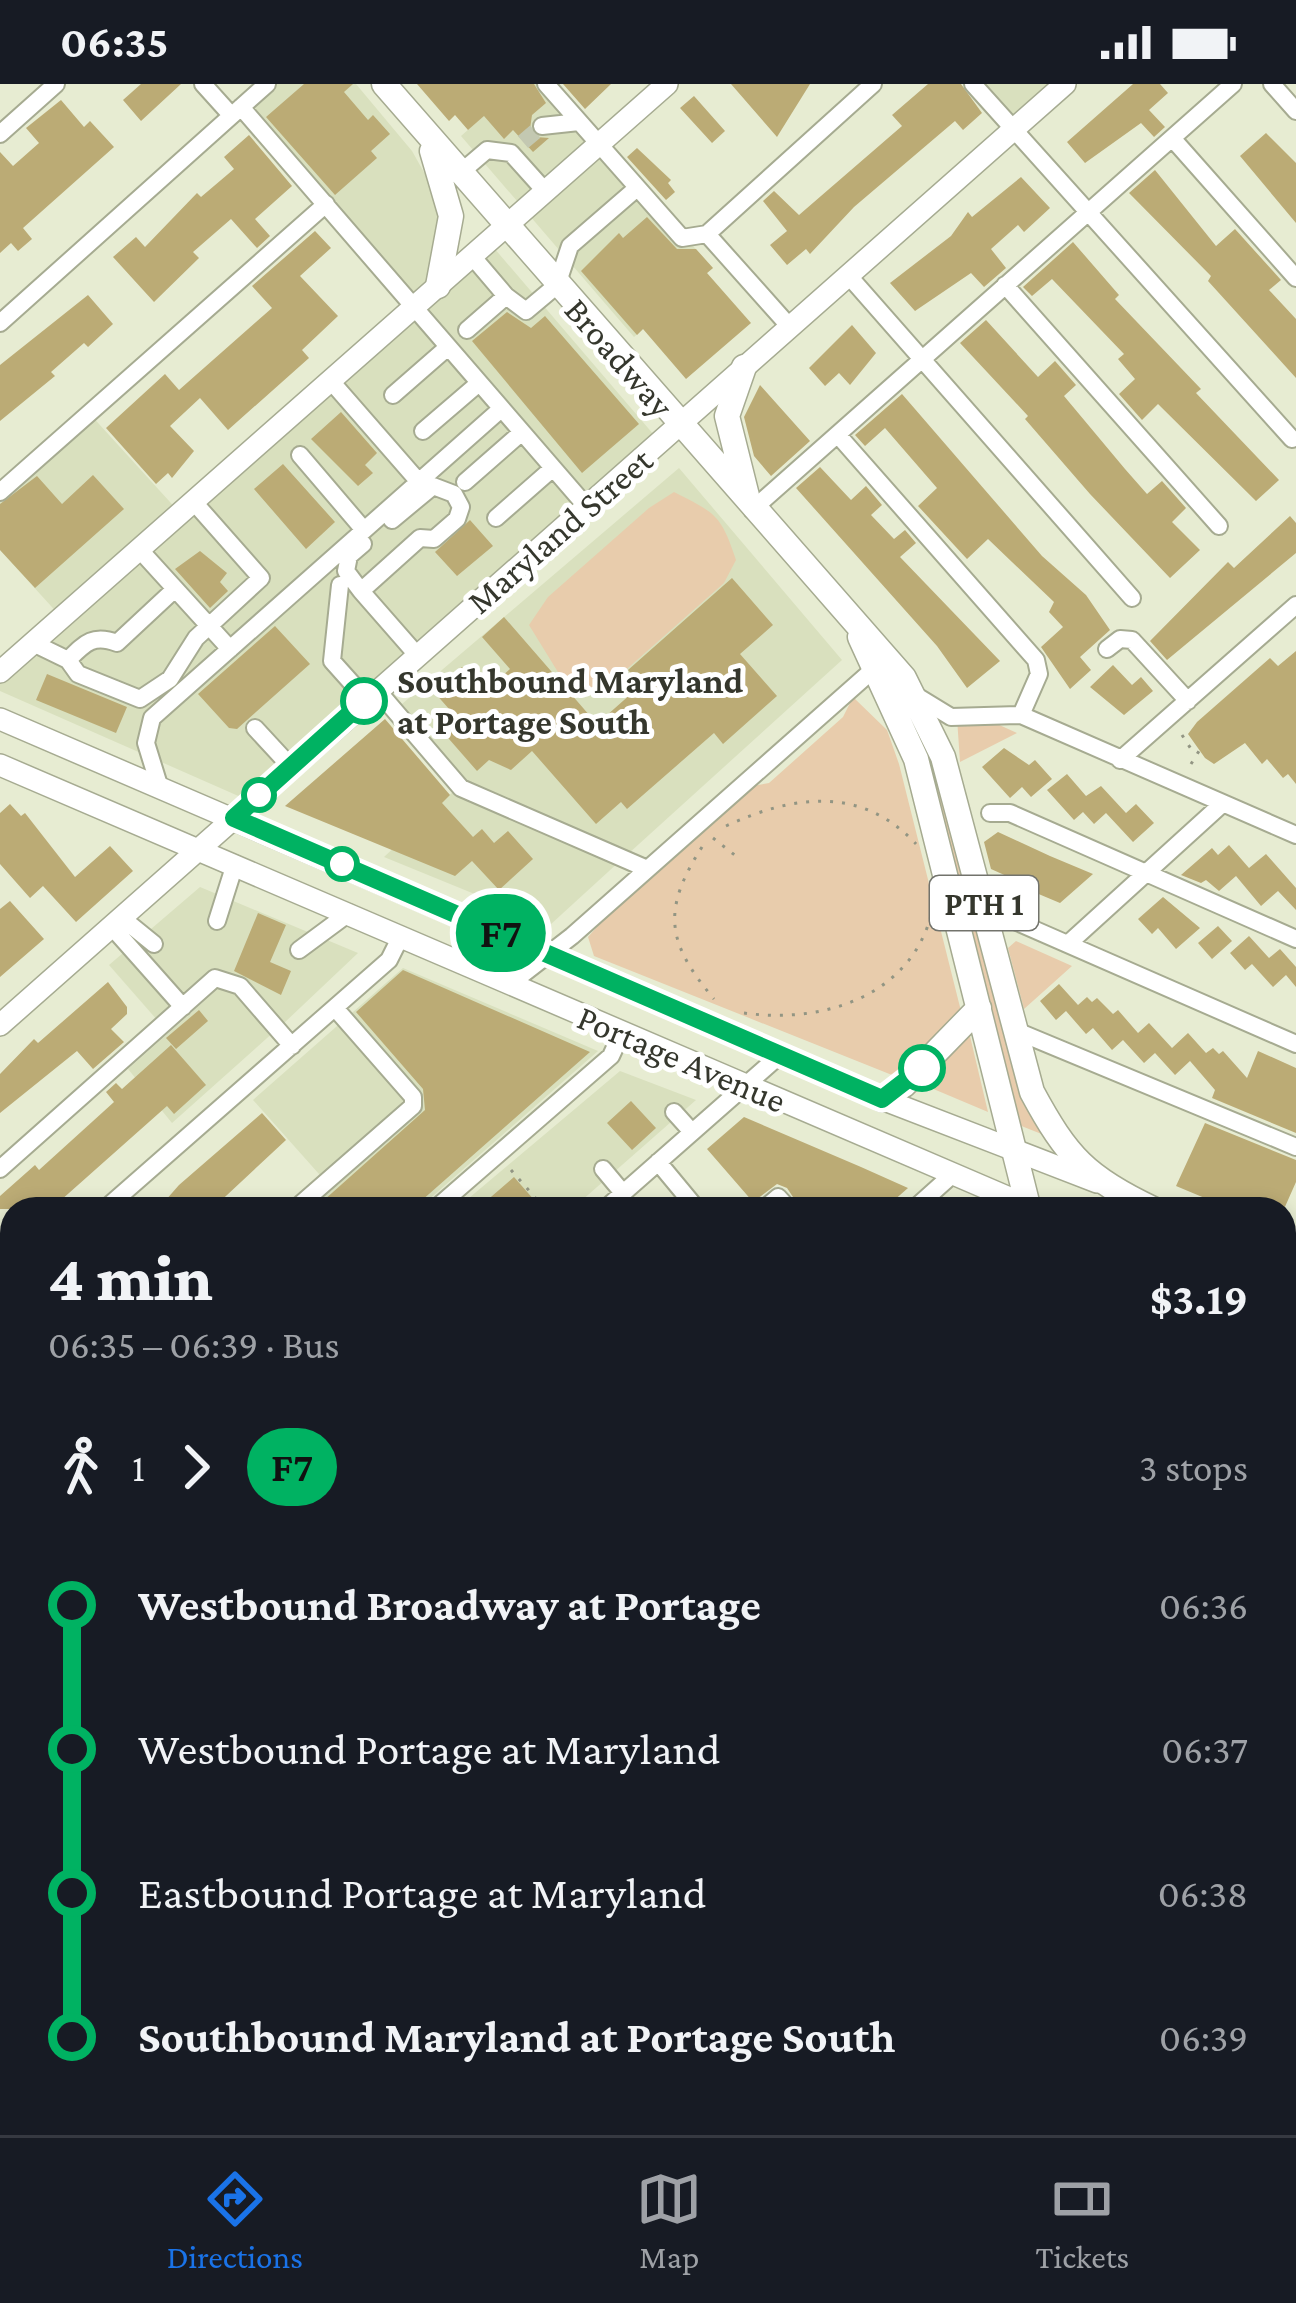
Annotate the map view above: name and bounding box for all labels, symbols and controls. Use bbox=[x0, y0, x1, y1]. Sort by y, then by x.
text: 06:35 bbox=[60, 17, 168, 67]
street label: Broadway bbox=[557, 290, 682, 426]
street label: Maryland Street bbox=[459, 439, 661, 622]
place label: Southbound Maryland at Portage South bbox=[397, 661, 744, 742]
marker: Southbound Maryland at Portage South bbox=[342, 679, 386, 723]
unlabelled marker bbox=[243, 779, 275, 811]
unlabelled marker bbox=[326, 848, 358, 880]
road number: PTH 1 bbox=[930, 876, 1038, 930]
line badge: F7 bbox=[447, 894, 555, 972]
text: F7 bbox=[480, 909, 522, 956]
street label: Portage Avenue bbox=[571, 997, 792, 1121]
unlabelled marker bbox=[900, 1046, 944, 1090]
text: 4 min bbox=[48, 1241, 213, 1314]
text: $3.19 bbox=[1150, 1274, 1248, 1324]
text: 06:35 – 06:39 · Bus bbox=[48, 1323, 340, 1366]
icon: walk bbox=[48, 1434, 114, 1500]
icon: forward bbox=[163, 1434, 229, 1500]
text: F7 bbox=[271, 1443, 313, 1490]
text: 1 bbox=[132, 1446, 145, 1489]
text: 3 stops bbox=[1139, 1446, 1248, 1489]
text: Westbound Broadway at Portage bbox=[138, 1580, 761, 1630]
text: 06:36 bbox=[1159, 1584, 1248, 1627]
text: Westbound Portage at Maryland bbox=[138, 1724, 720, 1774]
text: 06:37 bbox=[1161, 1728, 1248, 1771]
text: Eastbound Portage at Maryland bbox=[138, 1868, 706, 1918]
text: 06:38 bbox=[1158, 1872, 1248, 1915]
text: Southbound Maryland at Portage South bbox=[138, 2012, 895, 2062]
text: 06:39 bbox=[1159, 2016, 1248, 2059]
tab: Directions bbox=[167, 2166, 303, 2275]
tab: Map bbox=[636, 2166, 702, 2275]
tab: Tickets bbox=[1036, 2166, 1129, 2275]

